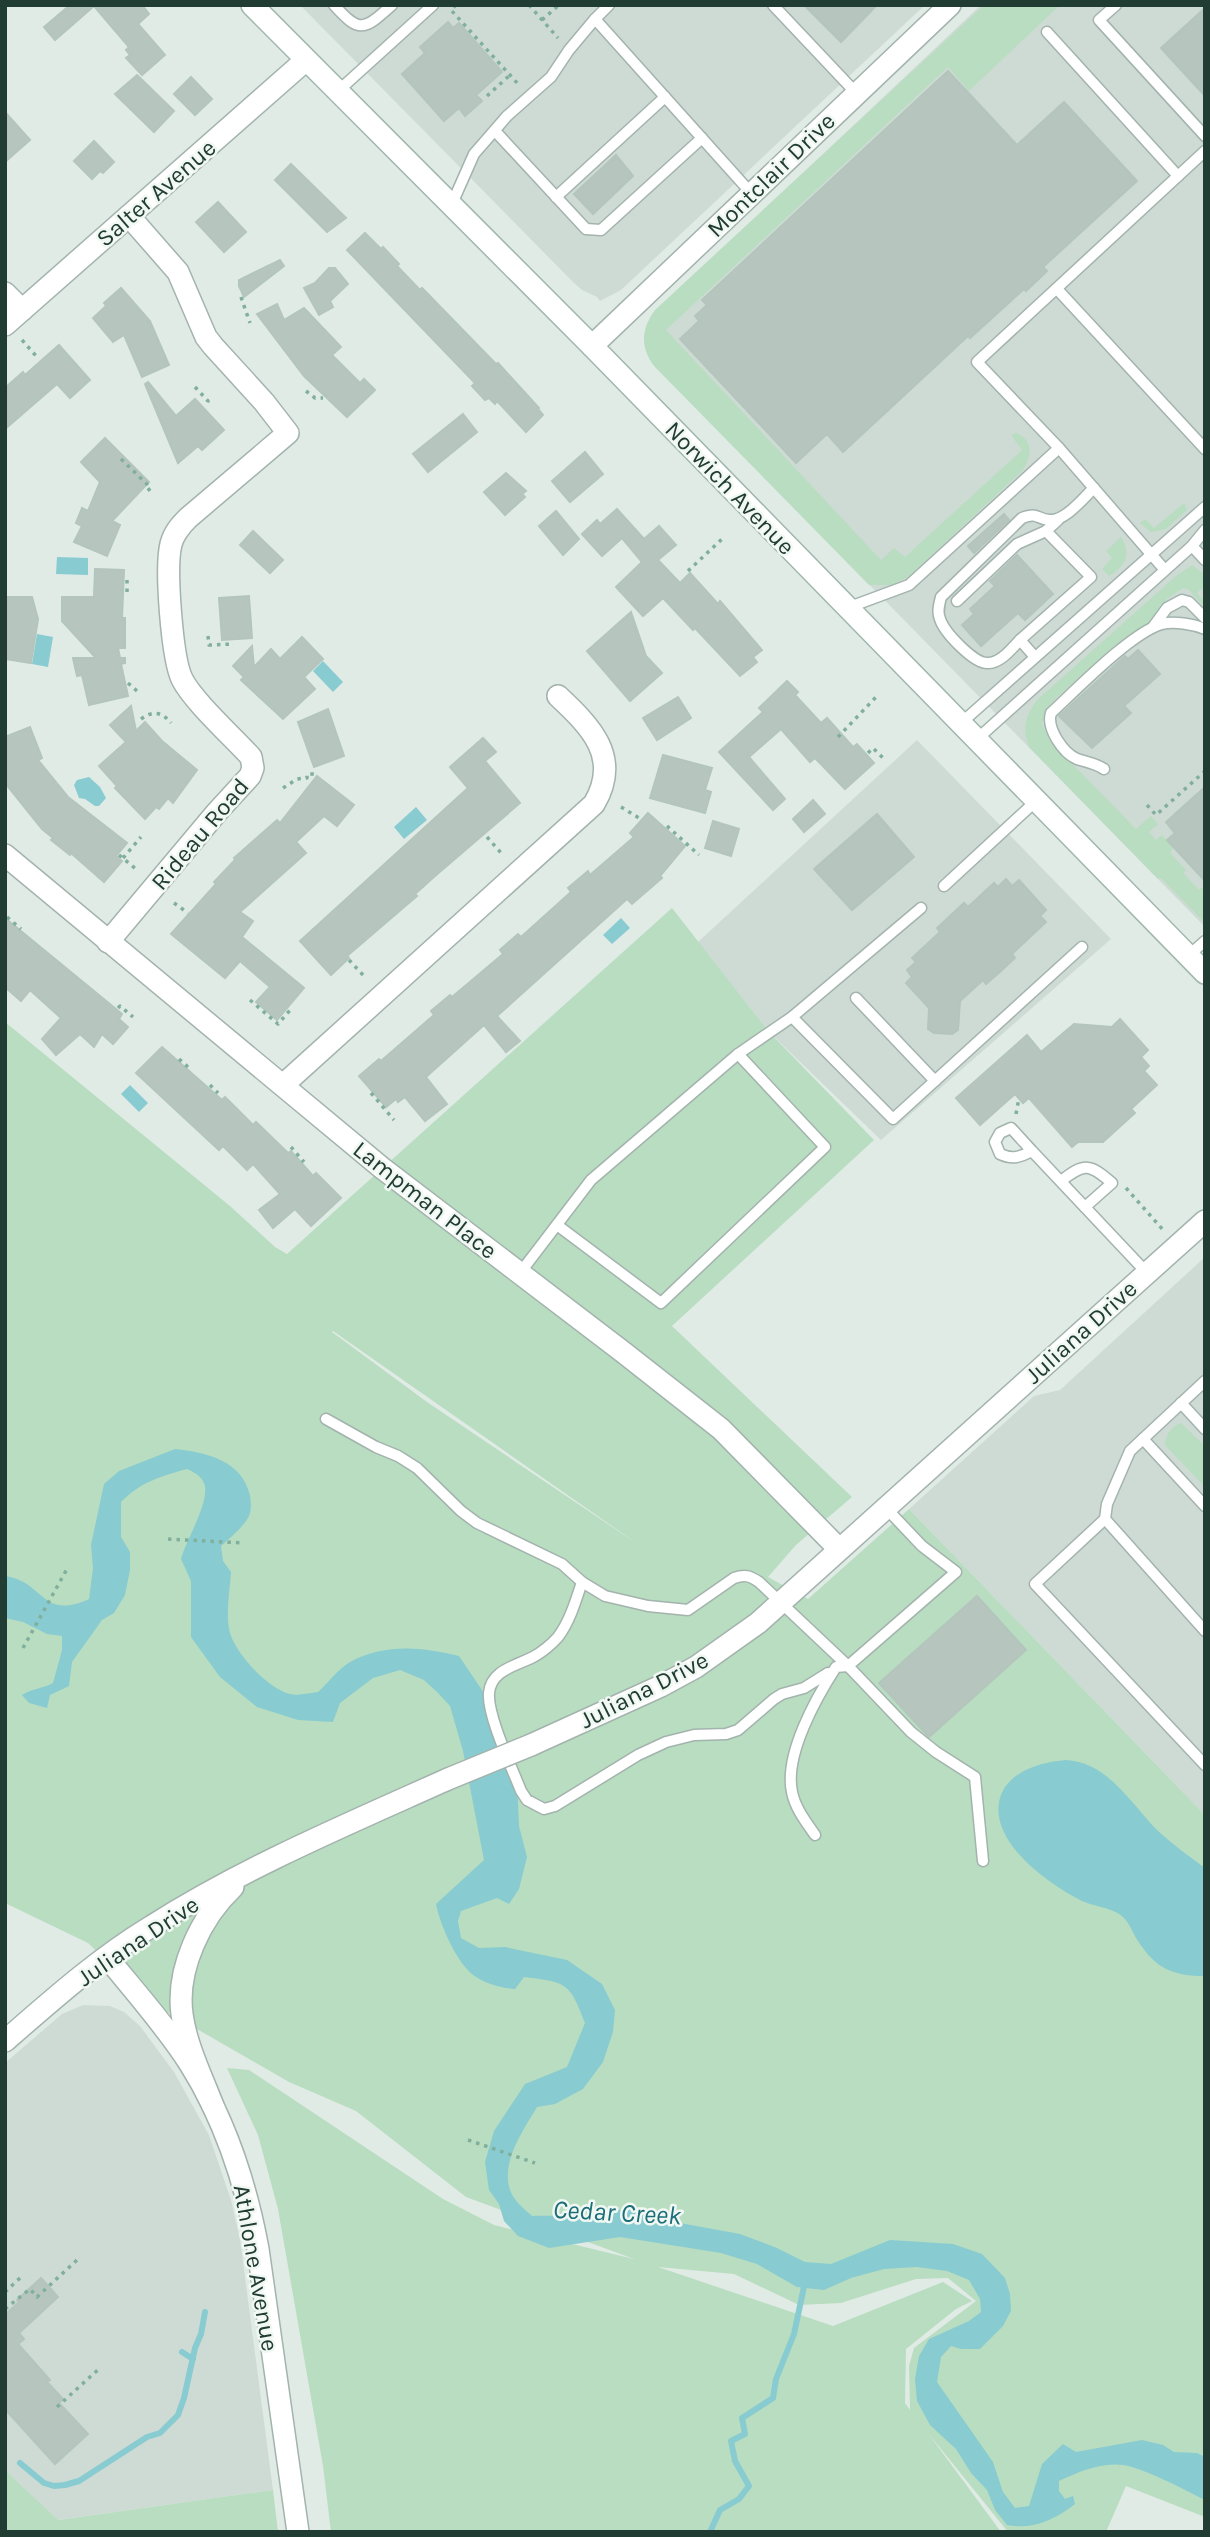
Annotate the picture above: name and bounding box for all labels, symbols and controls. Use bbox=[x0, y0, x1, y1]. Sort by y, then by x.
street label: Montclair Drive bbox=[701, 107, 841, 243]
street label: Salter Avenue bbox=[91, 134, 221, 252]
street label: Norwich Avenue bbox=[659, 416, 801, 560]
street label: Rideau Road bbox=[145, 772, 255, 896]
street label: Lampman Place bbox=[348, 1135, 502, 1265]
street label: Juliana Drive bbox=[1019, 1275, 1143, 1389]
street label: Juliana Drive bbox=[575, 1646, 713, 1734]
street label: Juliana Drive bbox=[72, 1890, 204, 1992]
street label: Athlone Avenue bbox=[228, 2183, 284, 2353]
water label: Cedar Creek bbox=[552, 2194, 683, 2231]

